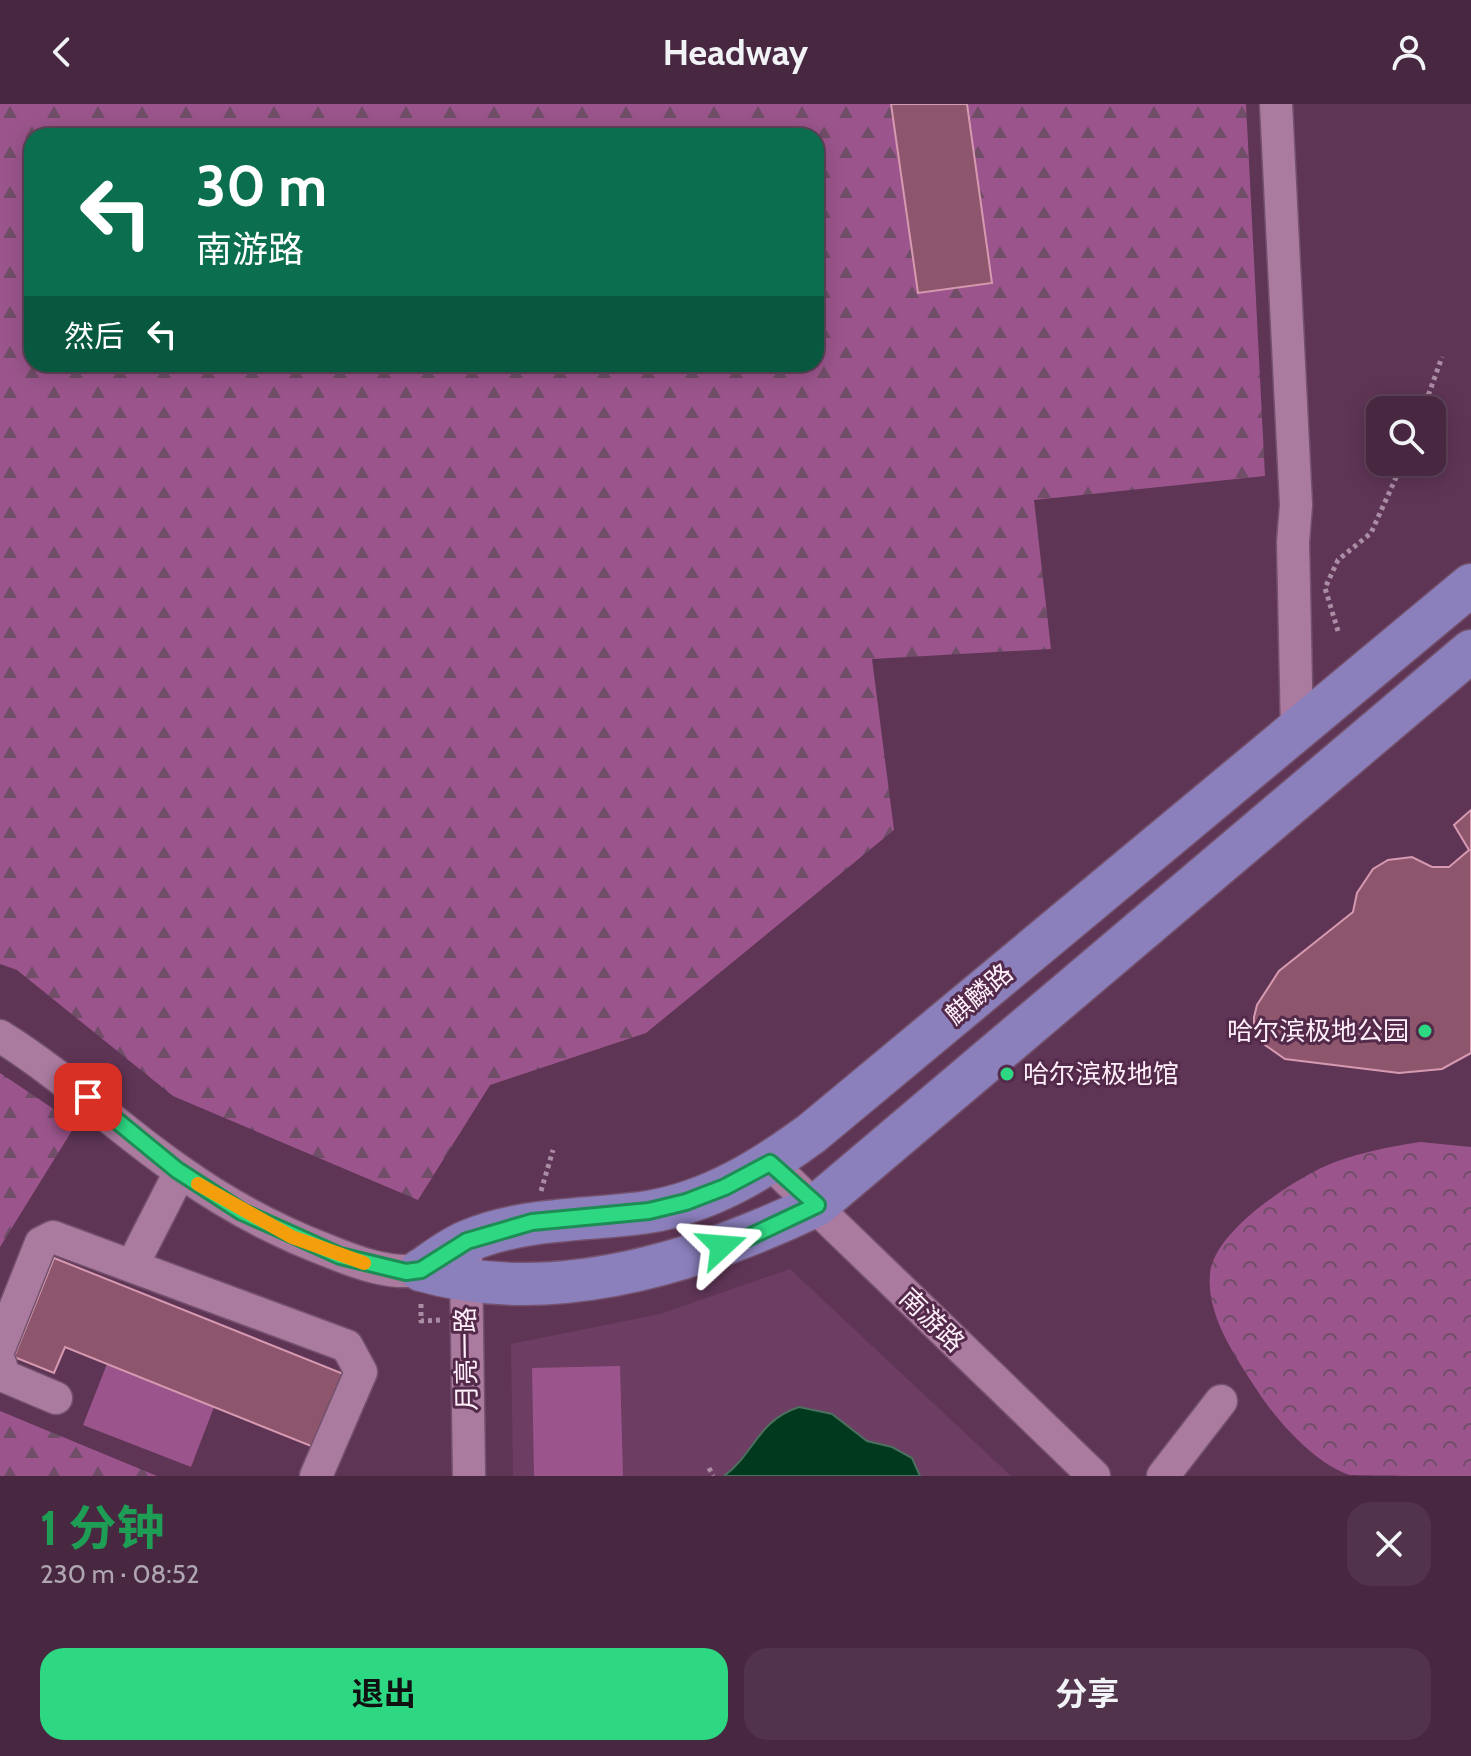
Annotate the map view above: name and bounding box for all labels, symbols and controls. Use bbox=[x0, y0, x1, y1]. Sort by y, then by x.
icon: back bbox=[40, 30, 84, 74]
text: Headway bbox=[663, 30, 808, 74]
icon: person bbox=[1387, 30, 1431, 74]
text: 30 m bbox=[196, 152, 327, 220]
icon: left bbox=[64, 160, 168, 264]
text: 南游路 bbox=[196, 227, 304, 271]
icon: left bbox=[140, 312, 184, 356]
text: 然后 bbox=[64, 318, 124, 355]
map controls bbox=[1366, 396, 1446, 476]
button: search bbox=[1366, 396, 1446, 476]
street label: 麒麟路 bbox=[939, 957, 1019, 1031]
place label: 哈尔滨极地公园 bbox=[1227, 1015, 1409, 1047]
marker: 哈尔滨极地公园 bbox=[1416, 1022, 1434, 1040]
place label: 哈尔滨极地馆 bbox=[1023, 1058, 1179, 1090]
pin bbox=[54, 1063, 122, 1131]
marker: 哈尔滨极地馆 bbox=[998, 1065, 1016, 1083]
icon: arrive bbox=[66, 1075, 110, 1119]
position arrow bbox=[680, 1204, 764, 1288]
street label: 南游路 bbox=[893, 1281, 971, 1359]
street label: 月亮一路 bbox=[449, 1307, 483, 1411]
text: 1 分钟 bbox=[40, 1499, 165, 1557]
button: close bbox=[1347, 1502, 1431, 1586]
text: 230 m · 08:52 bbox=[40, 1558, 199, 1590]
button: 退出 bbox=[40, 1648, 728, 1740]
button: 分享 bbox=[744, 1648, 1431, 1740]

